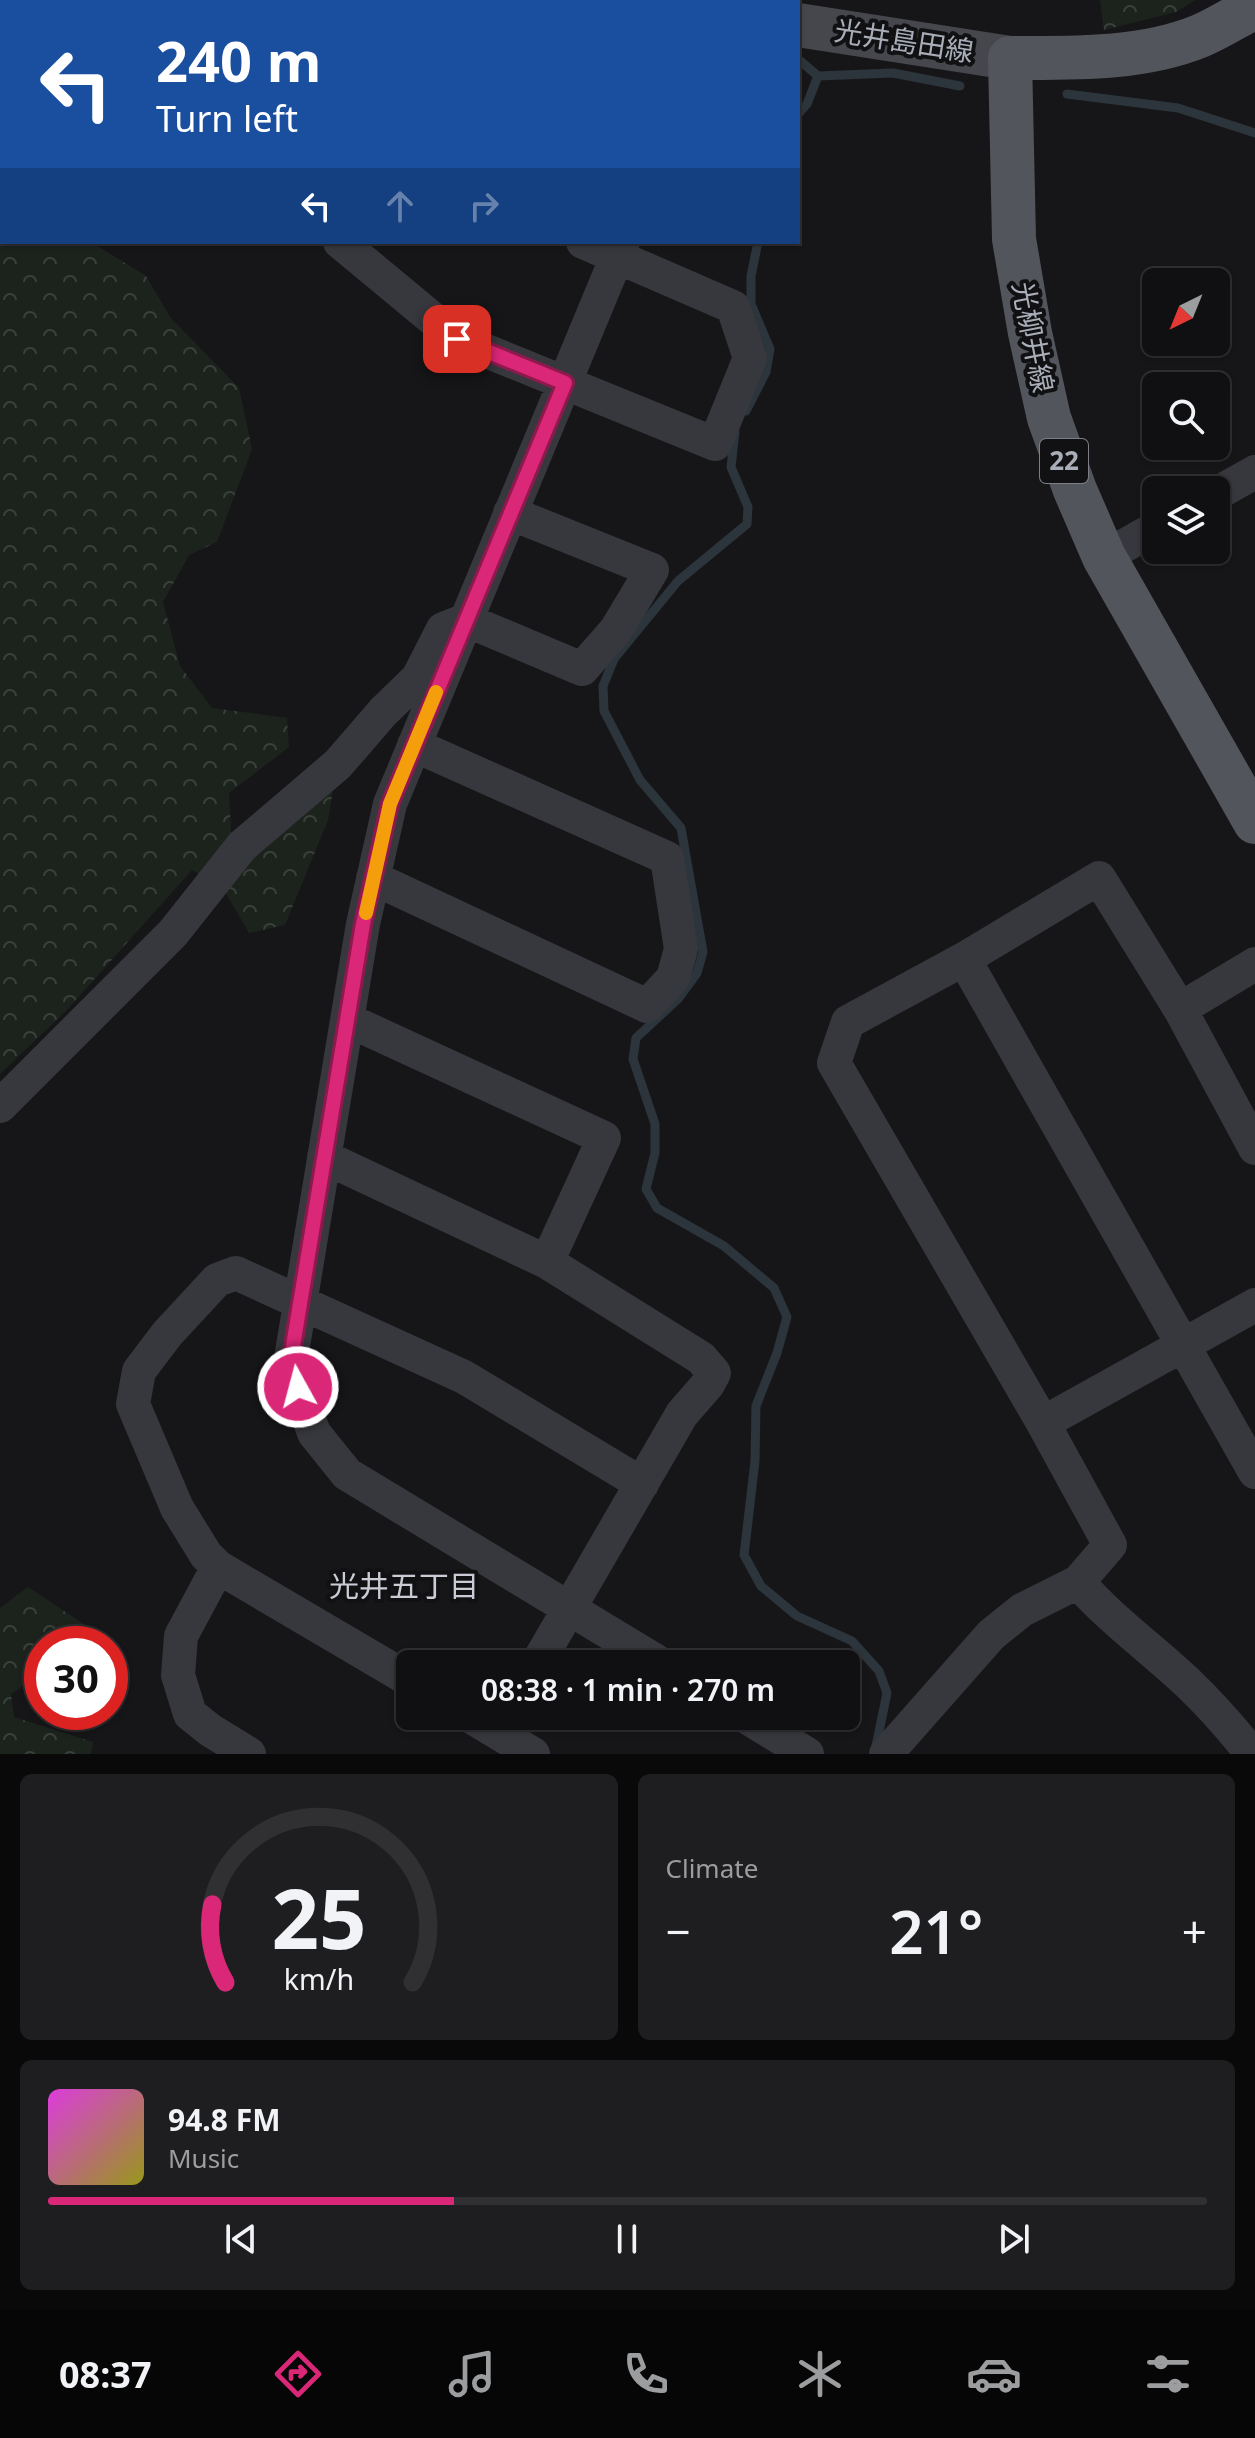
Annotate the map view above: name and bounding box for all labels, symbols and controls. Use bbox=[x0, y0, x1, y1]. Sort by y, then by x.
street label: 光井島田線 bbox=[832, 10, 976, 70]
text: 240 m bbox=[156, 22, 321, 98]
icon: left bbox=[24, 32, 128, 136]
text: Turn left bbox=[156, 94, 298, 143]
icon: left bbox=[294, 184, 338, 228]
icon: ahead bbox=[378, 184, 422, 228]
icon: right bbox=[462, 184, 506, 228]
north arrow bbox=[1142, 268, 1230, 356]
map controls bbox=[1142, 268, 1230, 564]
street label: 光柳井線 bbox=[1005, 278, 1063, 395]
pin bbox=[423, 305, 491, 373]
icon: arrive bbox=[435, 317, 479, 361]
button: search bbox=[1142, 372, 1230, 460]
road number: 22 bbox=[1040, 439, 1088, 483]
button: layers bbox=[1142, 476, 1230, 564]
position arrow bbox=[256, 1345, 340, 1429]
district label: 光井五丁目 bbox=[329, 1565, 479, 1606]
speed limit sign: 30 bbox=[24, 1626, 128, 1730]
text: 08:38 · 1 min · 270 m bbox=[481, 1669, 775, 1710]
text: Climate bbox=[666, 1850, 758, 1886]
text: 25 bbox=[271, 1860, 366, 1973]
text: 21° bbox=[889, 1890, 983, 1972]
text: − bbox=[666, 1901, 691, 1961]
text: + bbox=[1182, 1901, 1207, 1961]
text: km/h bbox=[284, 1959, 354, 1998]
text: 94.8 FM bbox=[168, 2099, 280, 2140]
text: Music bbox=[168, 2140, 239, 2176]
icon: previous bbox=[219, 2217, 263, 2261]
icon: pause bbox=[605, 2217, 649, 2261]
icon: next bbox=[992, 2217, 1036, 2261]
icon: directions bbox=[270, 2346, 326, 2402]
icon: music bbox=[444, 2346, 500, 2402]
icon: phone bbox=[618, 2346, 674, 2402]
icon: climate bbox=[792, 2346, 848, 2402]
icon: car bbox=[966, 2346, 1022, 2402]
icon: filters bbox=[1140, 2346, 1196, 2402]
text: 08:37 bbox=[59, 2350, 152, 2399]

